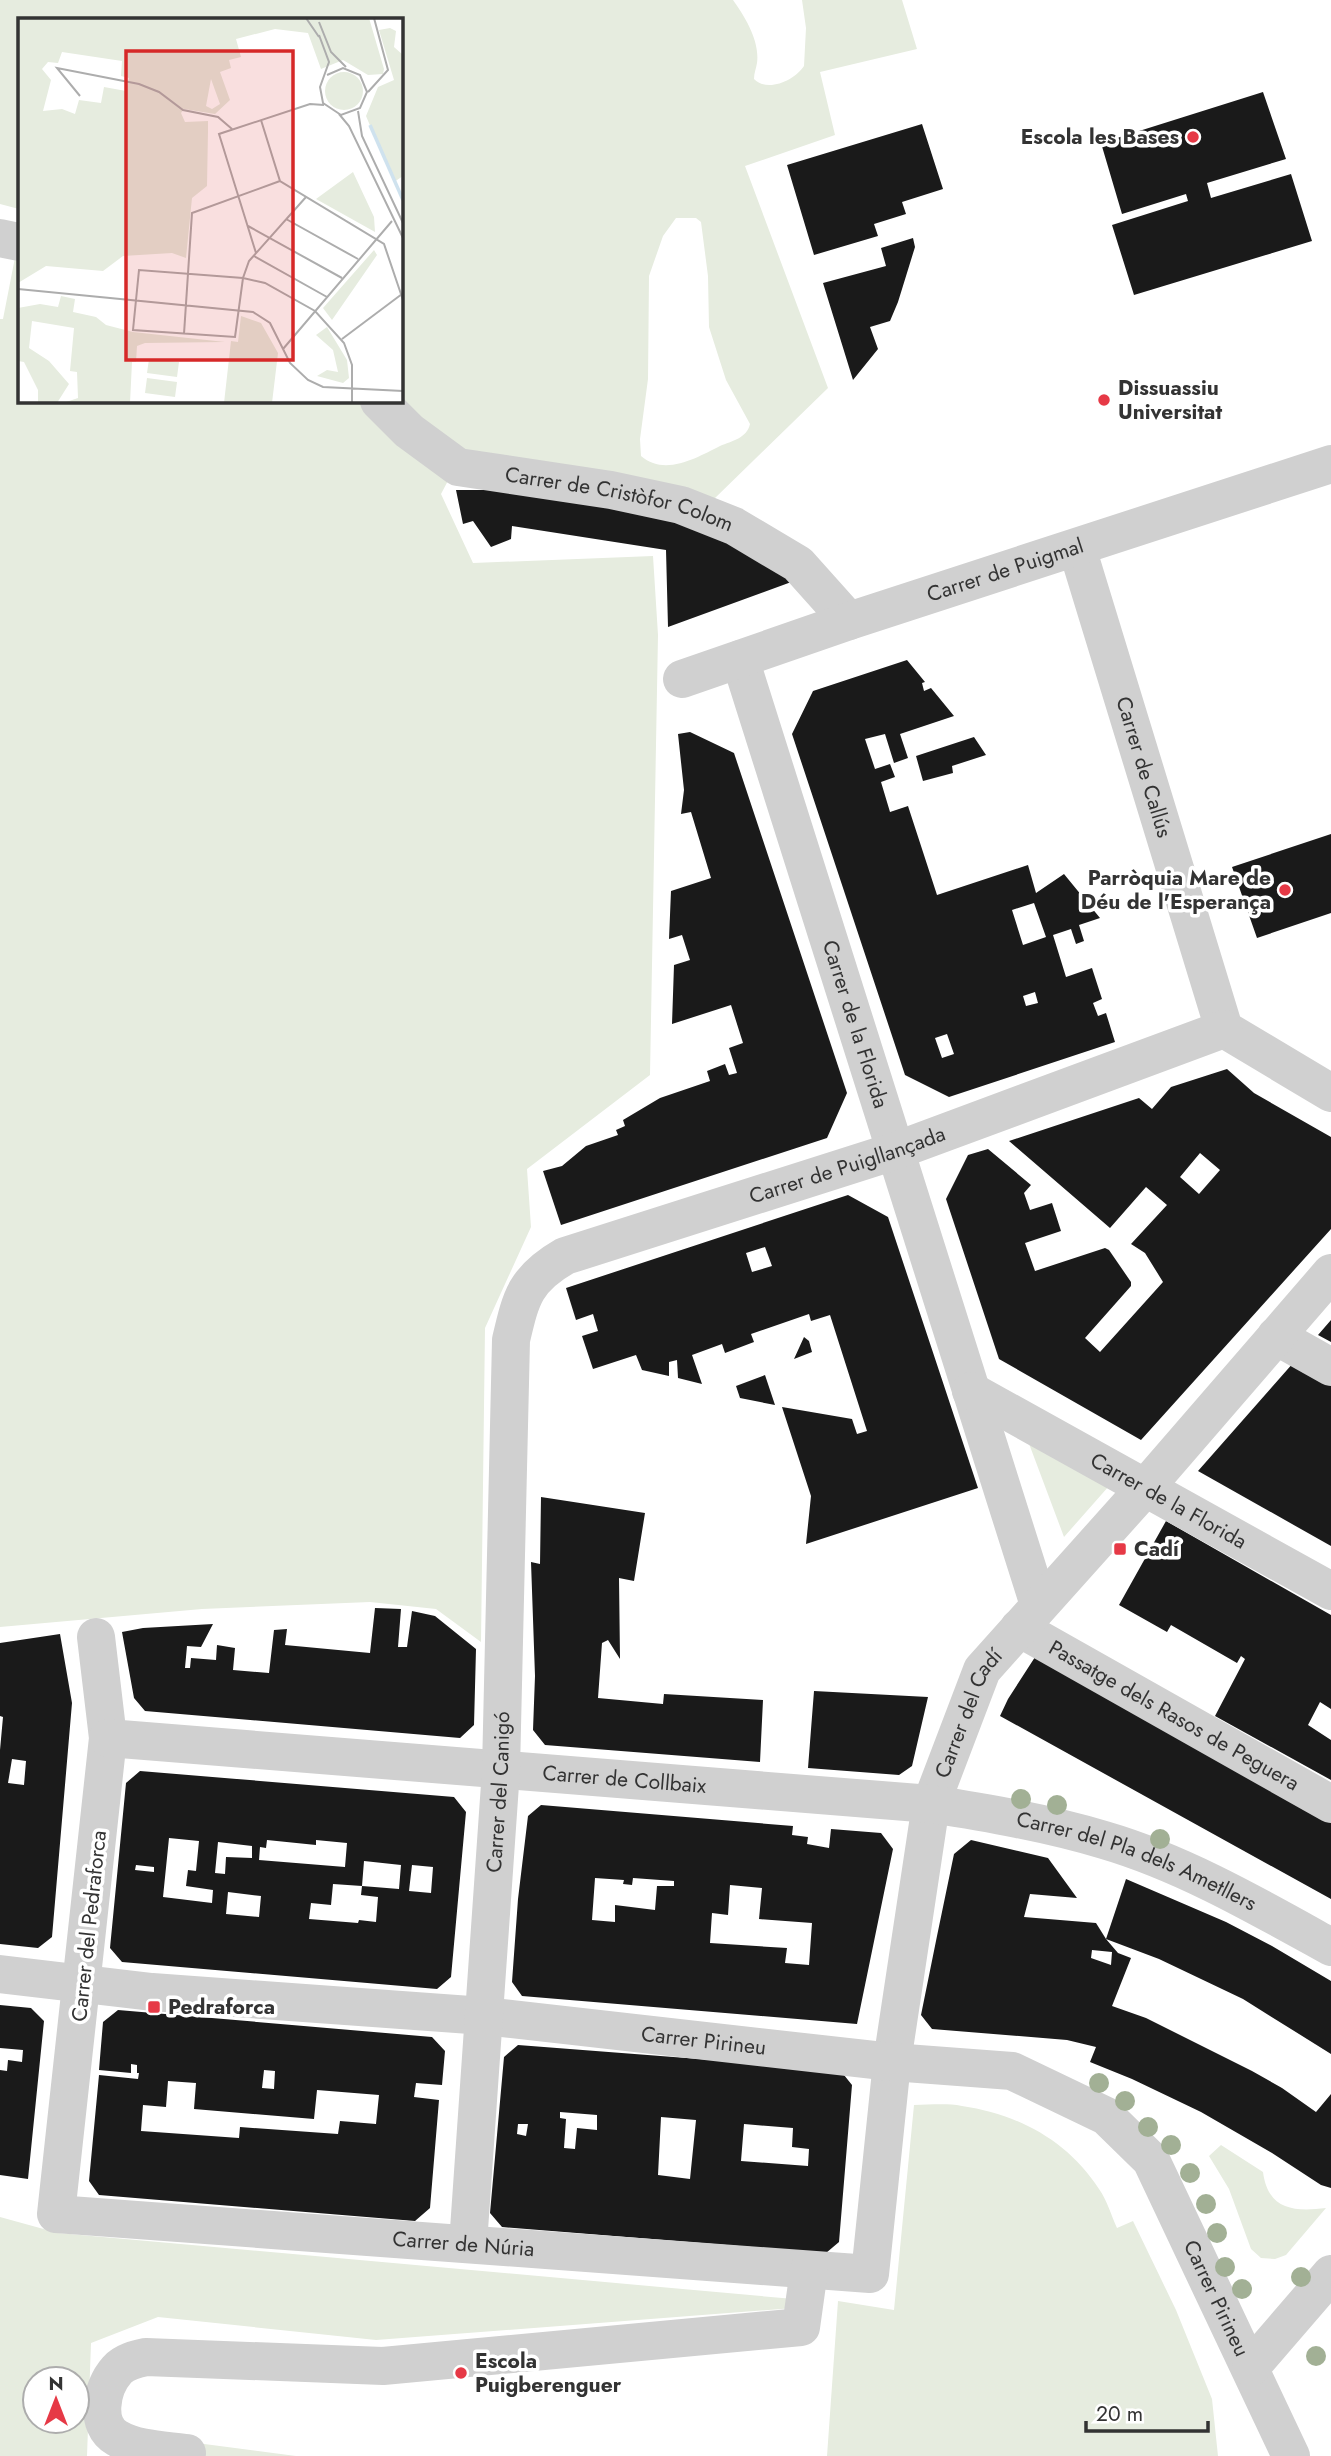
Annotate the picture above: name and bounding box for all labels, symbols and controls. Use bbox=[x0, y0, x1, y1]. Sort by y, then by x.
inset map bbox=[18, 18, 402, 402]
place label: Escola les Bases bbox=[1021, 122, 1179, 152]
marker: Escola les Bases bbox=[1185, 129, 1201, 145]
place label: Dissuassiu Universitat bbox=[1118, 373, 1222, 427]
marker: Dissuassiu Universitat bbox=[1096, 392, 1112, 408]
street label: Carrer de Cristòfor Colom bbox=[503, 459, 738, 539]
street label: Carrer de Puigmal bbox=[923, 531, 1087, 610]
street label: Carrer de Callús bbox=[1108, 693, 1180, 841]
place label: Parròquia Mare de Déu de l'Esperança bbox=[1081, 863, 1271, 917]
marker: Parròquia Mare de Déu de l'Esperança bbox=[1277, 882, 1293, 898]
street label: Carrer de la Florida bbox=[815, 936, 896, 1112]
street label: Carrer de Puigllançada bbox=[745, 1119, 949, 1211]
street label: Carrer de la Florida bbox=[1085, 1445, 1252, 1556]
place label: Cadí bbox=[1134, 1534, 1180, 1564]
marker: Cadí bbox=[1112, 1541, 1128, 1557]
street label: Passatge dels Rasos de Peguera bbox=[1043, 1633, 1305, 1798]
street label: Carrer del Cadí bbox=[927, 1641, 1010, 1782]
street label: Carrer del Canigó bbox=[479, 1711, 517, 1874]
street label: Carrer de Collbaix bbox=[541, 1758, 707, 1801]
street label: Carrer del Pla dels Ametllers bbox=[1014, 1804, 1262, 1918]
street label: Carrer del Pedraforca bbox=[64, 1829, 114, 2023]
place label: Pedraforca bbox=[168, 1992, 275, 2022]
marker: Pedraforca bbox=[146, 1999, 162, 2015]
street label: Carrer Pirineu bbox=[640, 2019, 768, 2063]
street label: Carrer de Núria bbox=[391, 2224, 535, 2264]
street label: Carrer Pirineu bbox=[1176, 2235, 1257, 2361]
place label: Escola Puigberenguer bbox=[475, 2346, 622, 2400]
north arrow bbox=[21, 2365, 91, 2435]
marker: Escola Puigberenguer bbox=[453, 2365, 469, 2381]
text: N bbox=[48, 2370, 64, 2397]
scale bar bbox=[1086, 2390, 1208, 2434]
text: 20 m bbox=[1096, 2399, 1143, 2429]

